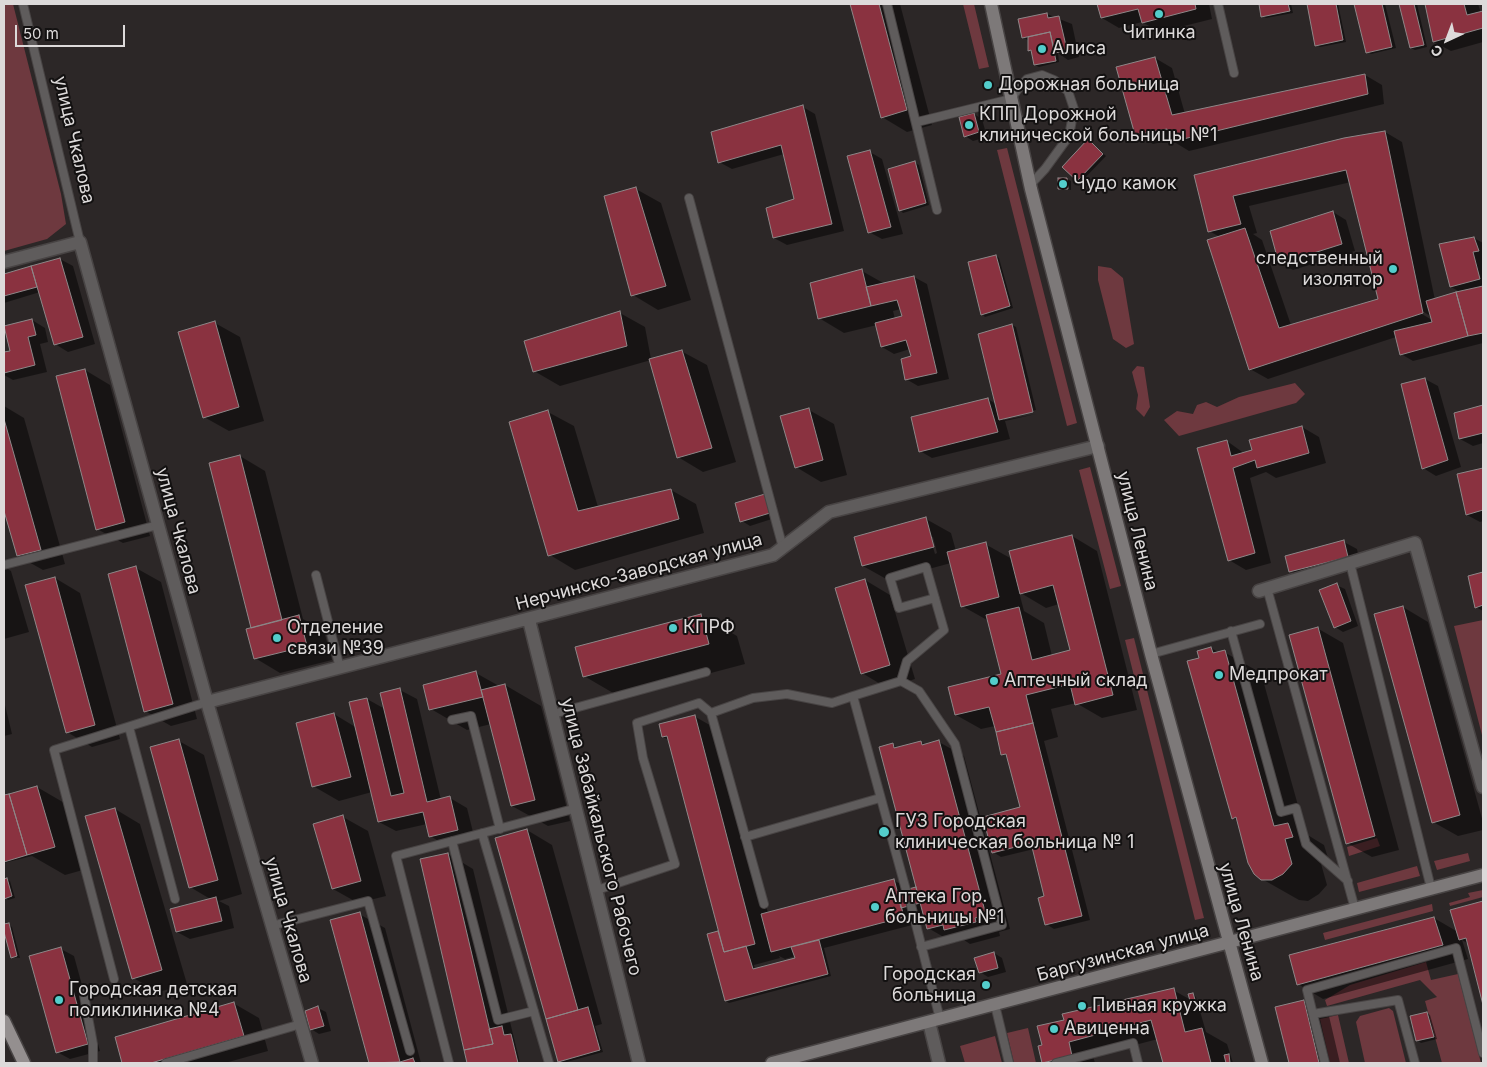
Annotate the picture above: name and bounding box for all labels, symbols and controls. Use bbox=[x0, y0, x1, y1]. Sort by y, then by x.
marker: Читинка bbox=[1153, 8, 1165, 20]
scale bar bbox=[18, 15, 128, 47]
north arrow bbox=[1422, 15, 1472, 65]
place label: Читинка bbox=[1122, 22, 1196, 44]
text: 50 m bbox=[23, 24, 59, 43]
place label: Алиса bbox=[1052, 38, 1106, 60]
text: С bbox=[1427, 42, 1446, 61]
marker: Алиса bbox=[1036, 43, 1048, 55]
street label: улица Чкалова bbox=[49, 74, 99, 206]
place label: Дорожная больница bbox=[998, 74, 1179, 96]
marker: Дорожная больница bbox=[982, 79, 994, 91]
place label: КПП Дорожной клинической больницы №1 bbox=[979, 104, 1217, 146]
marker: КПП Дорожной клинической больницы №1 bbox=[963, 119, 975, 131]
place label: Чудо камок bbox=[1073, 173, 1176, 195]
marker: Чудо камок bbox=[1057, 178, 1069, 190]
place label: следственный изолятор bbox=[1256, 248, 1383, 290]
marker: следственный изолятор bbox=[1387, 263, 1399, 275]
street label: улица Чкалова bbox=[151, 465, 205, 597]
street label: улица Ленина bbox=[1112, 469, 1162, 593]
street label: Нерчинско-Заводская улица bbox=[513, 529, 765, 615]
place label: Отделение связи №39 bbox=[287, 617, 384, 660]
place label: КПРФ bbox=[683, 617, 735, 639]
marker: КПРФ bbox=[667, 622, 679, 634]
marker: Отделение связи №39 bbox=[271, 632, 283, 644]
place label: Медпрокат bbox=[1229, 664, 1328, 686]
marker: Медпрокат bbox=[1213, 669, 1225, 681]
place label: Аптечный склад bbox=[1004, 670, 1148, 692]
marker: Аптечный склад bbox=[988, 675, 1000, 687]
street label: улица Забайкальского Рабочего bbox=[556, 696, 646, 978]
place label: ГУЗ Городская клиническая больница № 1 bbox=[895, 811, 1134, 854]
marker: ГУЗ Городская клиническая больница № 1 bbox=[877, 825, 891, 839]
street label: улица Чкалова bbox=[260, 854, 316, 986]
street label: улица Ленина bbox=[1214, 860, 1268, 984]
place label: Аптека Гор. больницы №1 bbox=[885, 886, 1004, 929]
marker: Аптека Гор. больницы №1 bbox=[869, 901, 881, 913]
street label: Баргузинская улица bbox=[1035, 920, 1211, 986]
place label: Городская больница bbox=[883, 964, 976, 1006]
place label: Городская детская поликлиника №4 bbox=[69, 979, 237, 1022]
marker: Городская больница bbox=[980, 979, 992, 991]
marker: Городская детская поликлиника №4 bbox=[53, 994, 65, 1006]
place label: Пивная кружка bbox=[1092, 995, 1227, 1017]
marker: Пивная кружка bbox=[1076, 1000, 1088, 1012]
place label: Авиценна bbox=[1064, 1018, 1150, 1040]
marker: Авиценна bbox=[1048, 1023, 1060, 1035]

